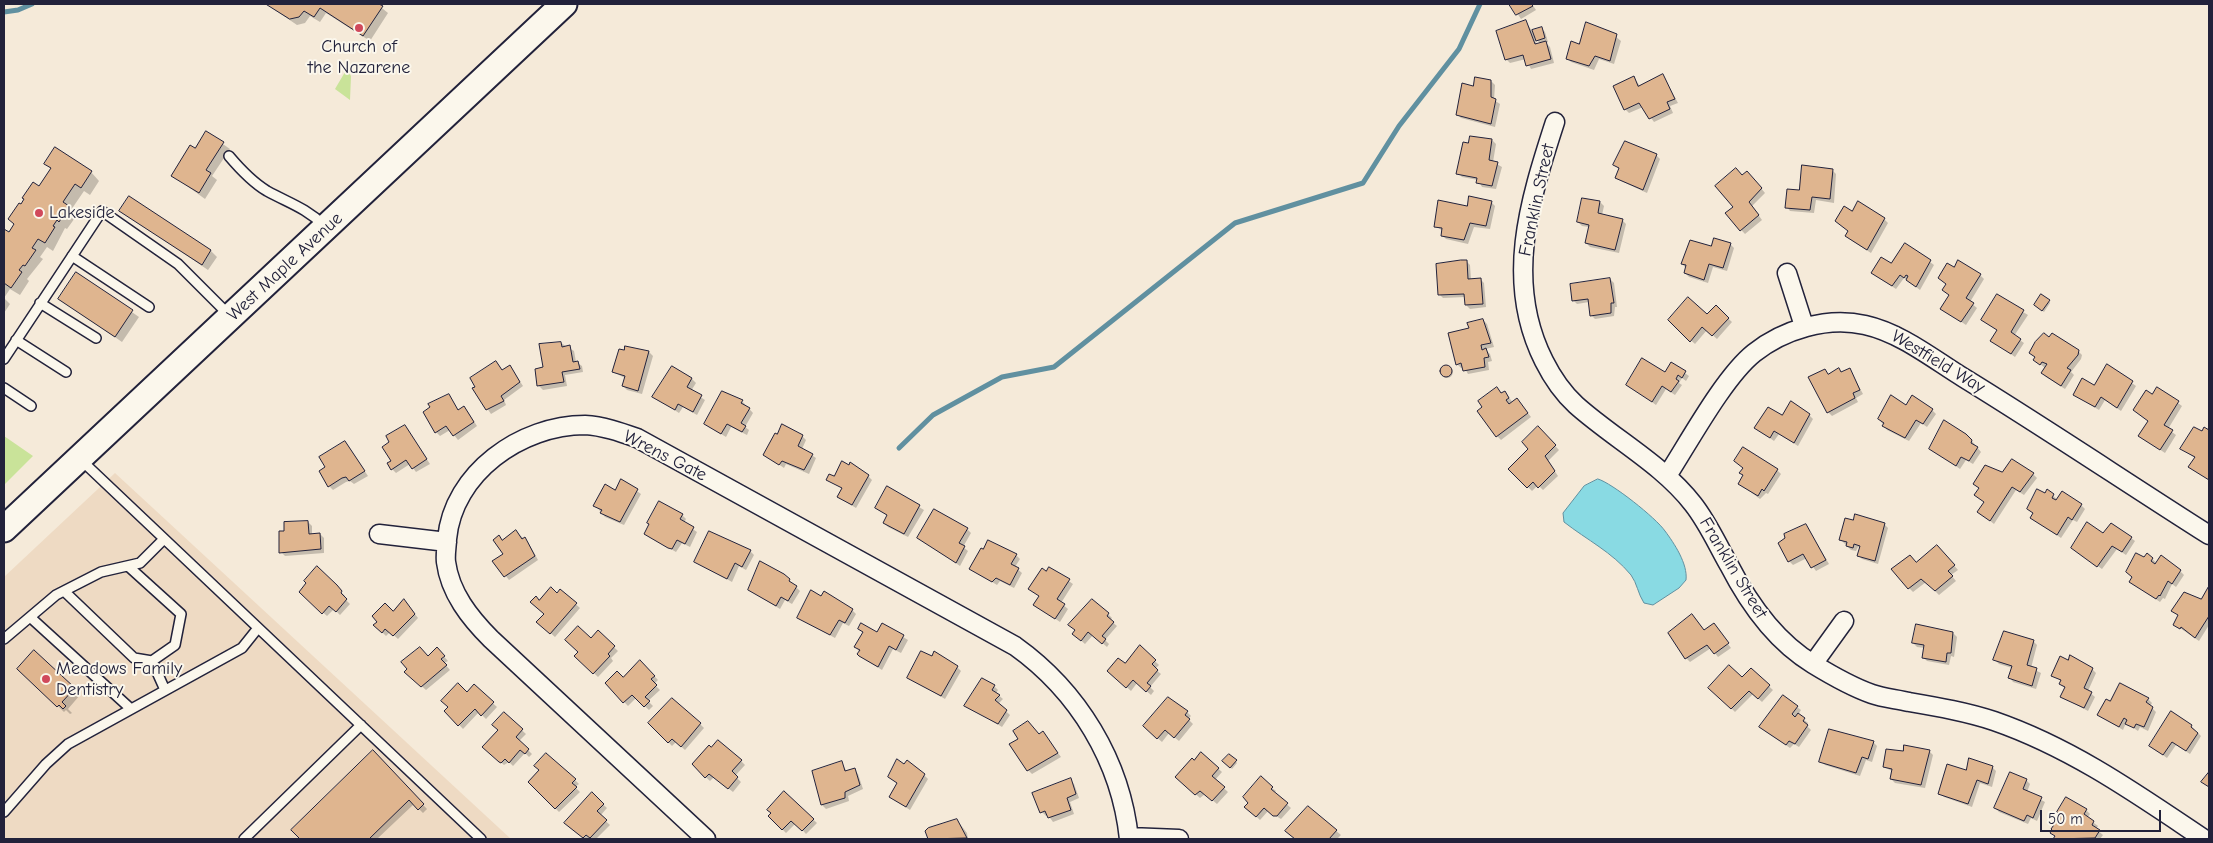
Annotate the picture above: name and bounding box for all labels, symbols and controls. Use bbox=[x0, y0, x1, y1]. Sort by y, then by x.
marker: Church of the Nazarene bbox=[353, 22, 365, 34]
place label: Church of the Nazarene bbox=[308, 36, 410, 78]
street label: Franklin Street bbox=[1515, 142, 1559, 258]
place label: Lakeside bbox=[49, 202, 114, 224]
marker: Lakeside bbox=[33, 207, 45, 219]
street label: West Maple Avenue bbox=[223, 208, 347, 326]
street label: Westfield Way bbox=[1887, 326, 1989, 398]
street label: Wrens Gate bbox=[620, 426, 710, 486]
street label: Franklin Street bbox=[1694, 513, 1772, 623]
place label: Meadows Family Dentistry bbox=[56, 658, 182, 701]
marker: Meadows Family Dentistry bbox=[40, 673, 52, 685]
scale bar bbox=[2043, 800, 2164, 832]
text: 50 m bbox=[2048, 810, 2083, 828]

